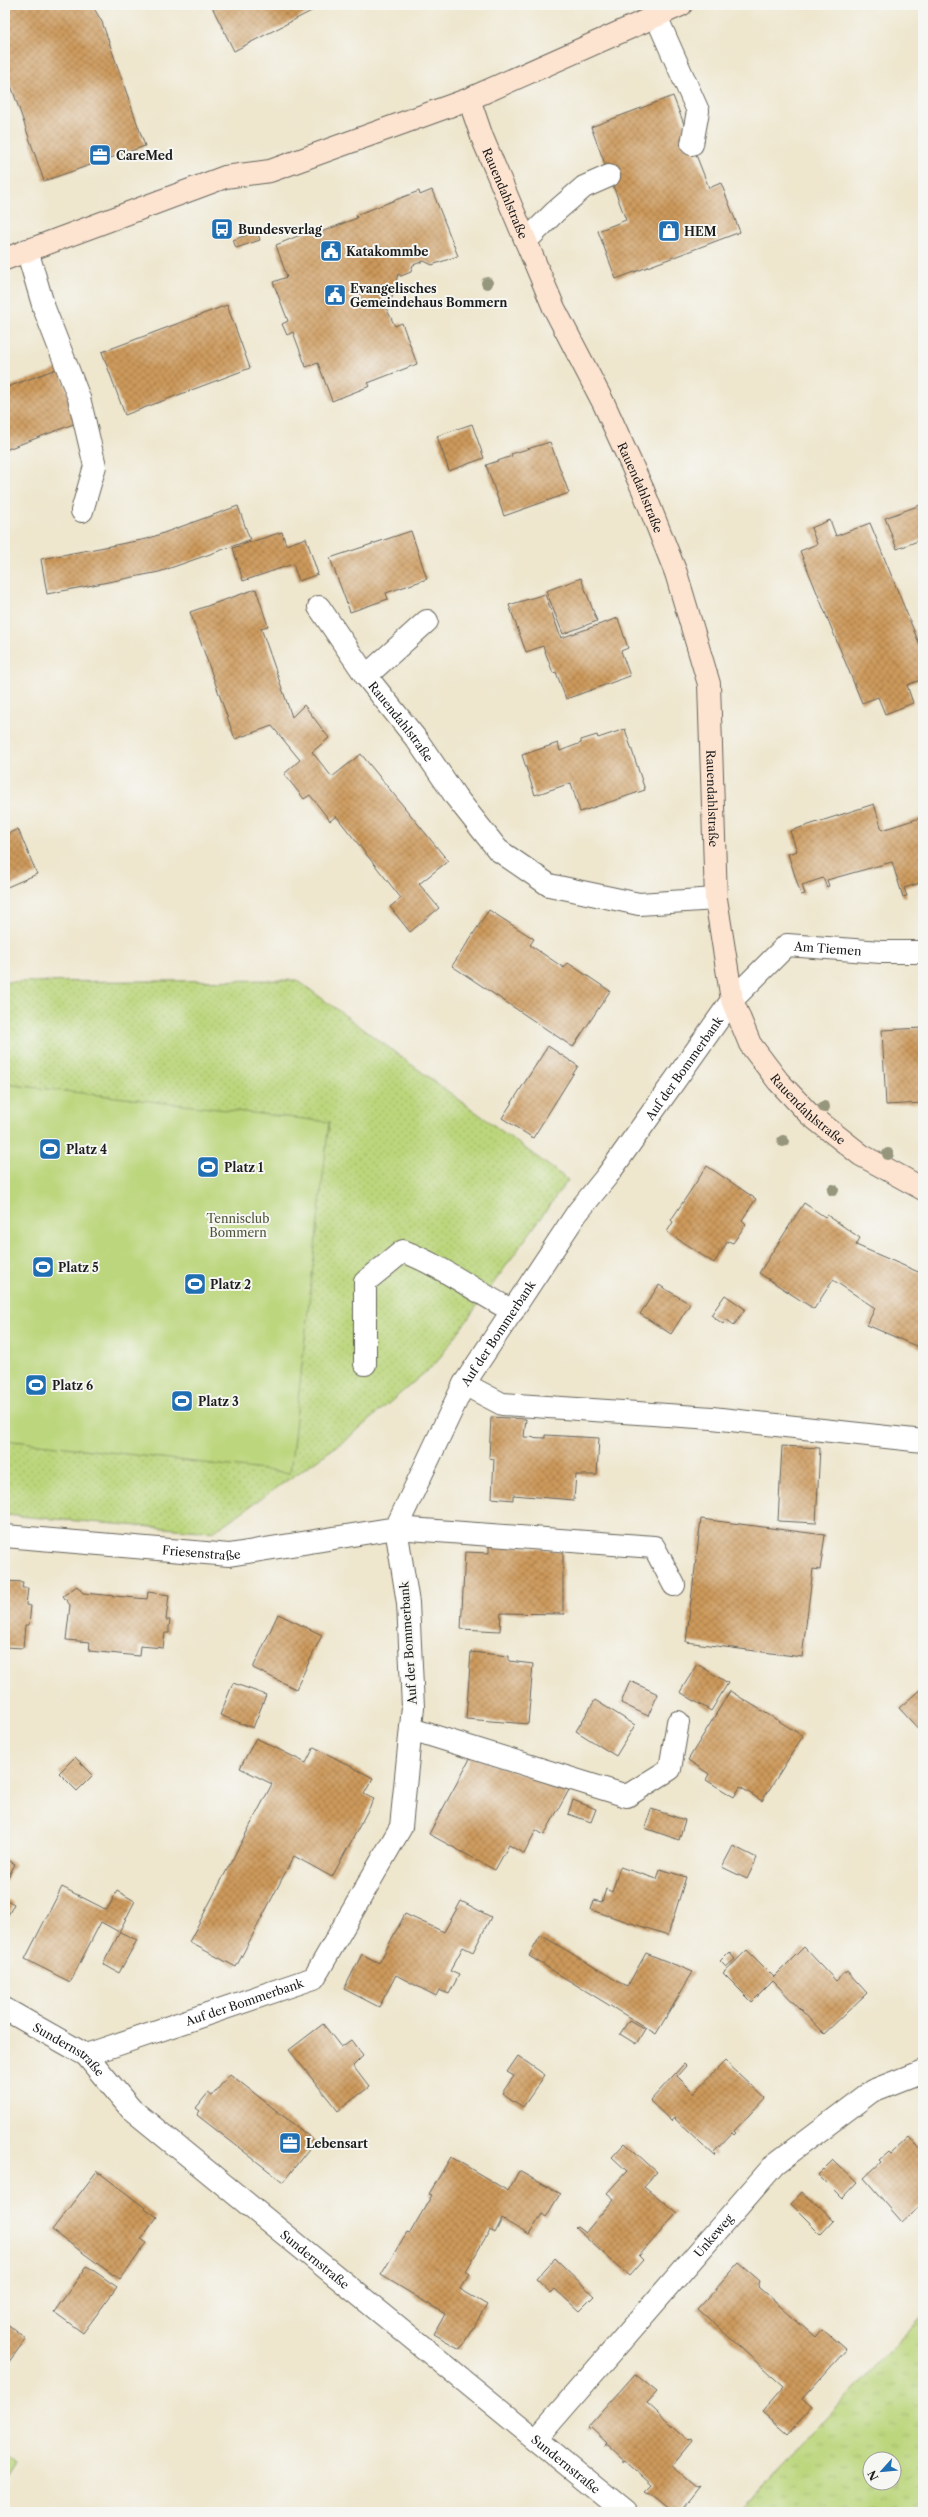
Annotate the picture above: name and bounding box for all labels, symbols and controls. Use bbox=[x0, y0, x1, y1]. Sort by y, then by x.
office icon: CareMed bbox=[87, 142, 113, 168]
street label: Rauendahlstraße bbox=[480, 145, 532, 241]
place label: CareMed bbox=[116, 148, 173, 163]
bus stop icon: Bundesverlag bbox=[209, 216, 235, 242]
shop icon: HEM bbox=[656, 218, 682, 244]
place label: Bundesverlag bbox=[238, 222, 323, 237]
place label: HEM bbox=[684, 224, 717, 239]
public building icon: Katakommbe bbox=[318, 238, 344, 264]
place label: Katakommbe bbox=[346, 244, 428, 259]
place label: Evangelisches Gemeindehaus Bommern bbox=[350, 281, 508, 310]
public building icon: Evangelisches Gemeindehaus Bommern bbox=[322, 282, 348, 308]
street label: Rauendahlstraße bbox=[615, 439, 667, 535]
street label: Rauendahlstraße bbox=[366, 678, 437, 765]
street label: Rauendahlstraße bbox=[704, 750, 722, 848]
street label: Am Tiemen bbox=[793, 938, 863, 958]
street label: Auf der Bommerbank bbox=[641, 1012, 726, 1123]
street label: Rauendahlstraße bbox=[768, 1071, 849, 1148]
sports icon: Platz 4 bbox=[37, 1136, 63, 1162]
place label: Platz 4 bbox=[66, 1142, 107, 1157]
sports icon: Platz 1 bbox=[195, 1154, 221, 1180]
place label: Platz 1 bbox=[224, 1160, 264, 1175]
park label: Tennisclub Bommern bbox=[207, 1211, 269, 1240]
sports icon: Platz 5 bbox=[30, 1254, 56, 1280]
place label: Platz 5 bbox=[58, 1260, 99, 1275]
sports icon: Platz 2 bbox=[182, 1271, 208, 1297]
street label: Auf der Bommerbank bbox=[457, 1276, 539, 1390]
place label: Platz 2 bbox=[210, 1277, 251, 1292]
sports icon: Platz 6 bbox=[23, 1372, 49, 1398]
place label: Platz 6 bbox=[52, 1378, 93, 1393]
sports icon: Platz 3 bbox=[169, 1388, 195, 1414]
place label: Platz 3 bbox=[198, 1394, 239, 1409]
street label: Friesenstraße bbox=[162, 1542, 242, 1563]
street label: Auf der Bommerbank bbox=[396, 1580, 420, 1706]
street label: Auf der Bommerbank bbox=[182, 1974, 306, 2029]
street label: Sundernstraße bbox=[31, 2019, 108, 2079]
office icon: Lebensart bbox=[277, 2130, 303, 2156]
place label: Lebensart bbox=[306, 2136, 368, 2151]
street label: Unkeweg bbox=[690, 2210, 736, 2260]
street label: Sundernstraße bbox=[278, 2227, 353, 2292]
street label: Sundernstraße bbox=[529, 2431, 604, 2497]
north arrow bbox=[862, 2451, 902, 2491]
text: N bbox=[864, 2468, 881, 2483]

